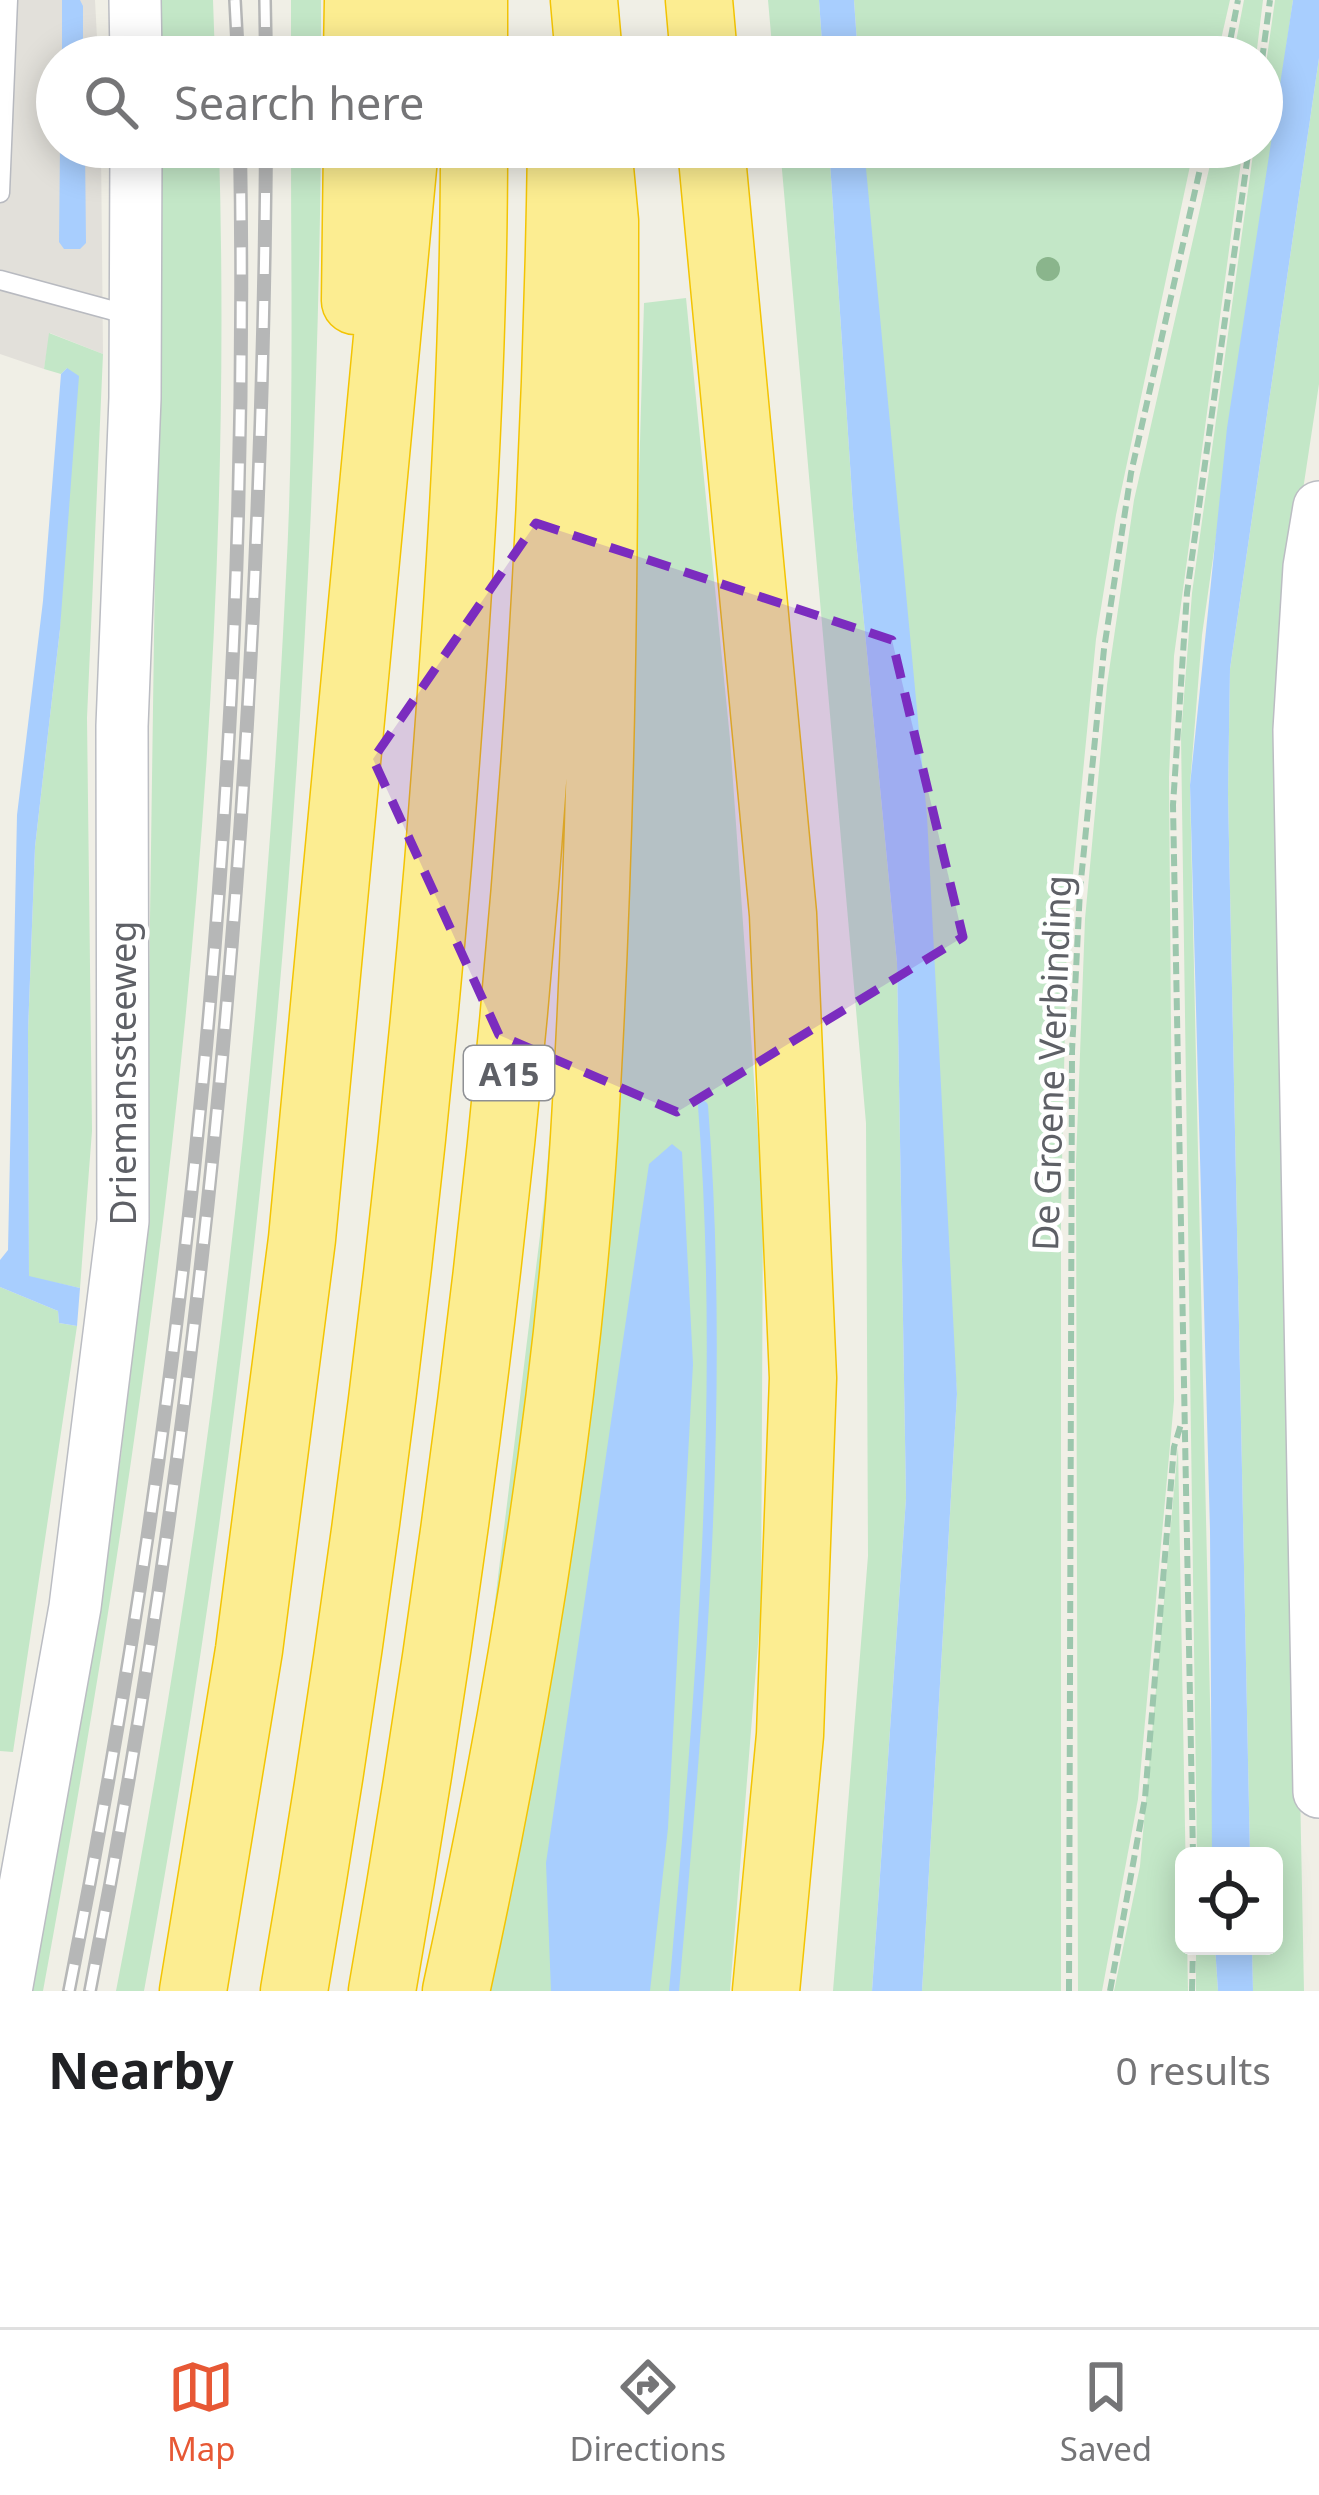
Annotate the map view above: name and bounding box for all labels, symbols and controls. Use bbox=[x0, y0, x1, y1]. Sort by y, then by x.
search box bbox=[36, 36, 1283, 168]
icon: search bbox=[78, 69, 144, 135]
text: Search here bbox=[174, 72, 424, 133]
street label: De Groene Verbinding bbox=[1020, 874, 1082, 1252]
street label: Driemanssteeweg bbox=[98, 921, 147, 1225]
road number: A15 bbox=[464, 1046, 554, 1100]
map controls bbox=[1175, 1847, 1283, 1955]
button: locate bbox=[1175, 1847, 1283, 1955]
text: Nearby bbox=[48, 2034, 234, 2104]
text: 0 results bbox=[1116, 2043, 1271, 2096]
tab: Map bbox=[167, 2354, 236, 2471]
tab: Directions bbox=[569, 2354, 726, 2471]
tab: Saved bbox=[1060, 2354, 1152, 2471]

